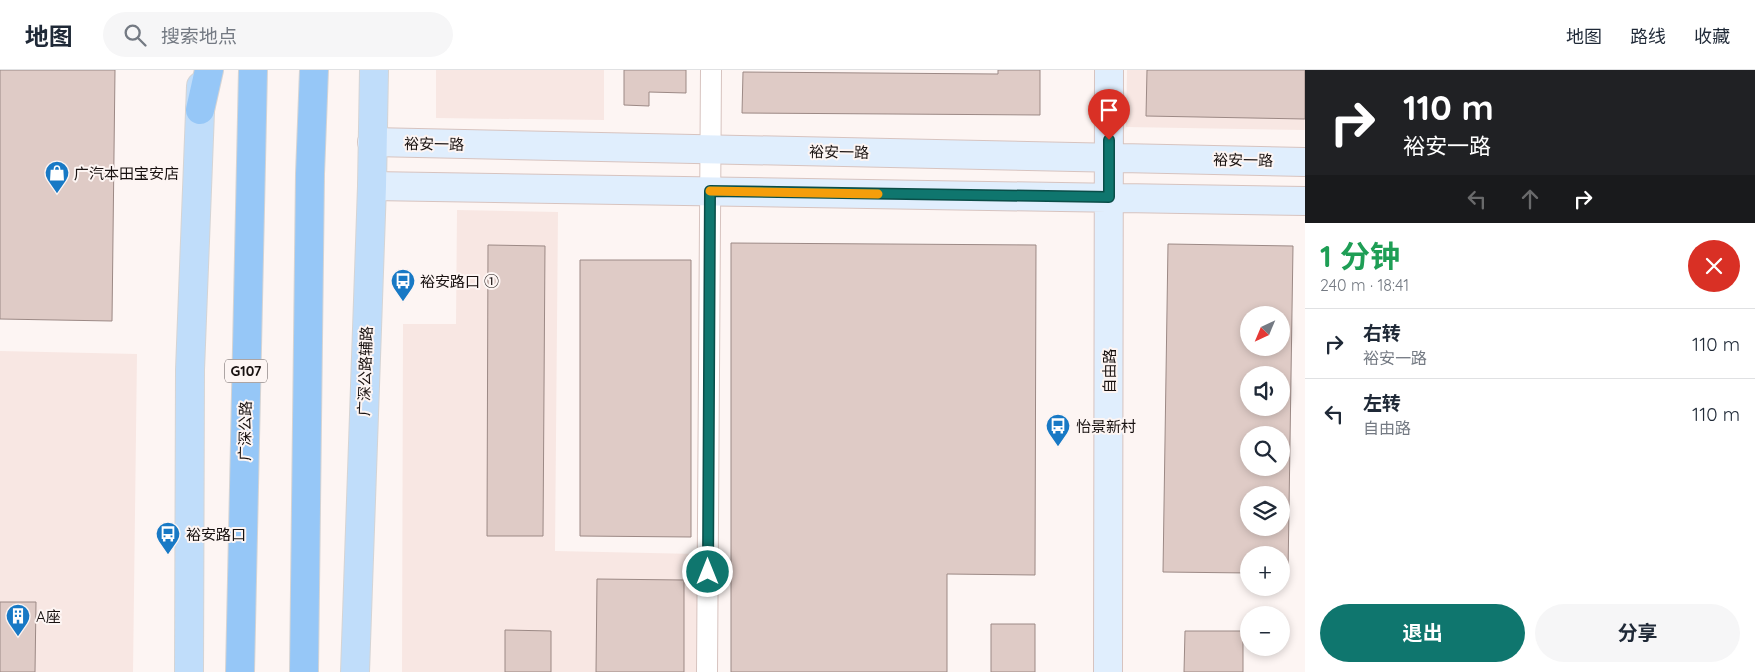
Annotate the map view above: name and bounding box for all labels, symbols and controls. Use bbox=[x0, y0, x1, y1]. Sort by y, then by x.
search box bbox=[103, 12, 453, 57]
text: 地图 bbox=[25, 21, 73, 51]
icon: search bbox=[121, 21, 149, 49]
text: 搜索地点 bbox=[161, 24, 237, 48]
text: 地图 bbox=[1566, 25, 1602, 48]
text: 路线 bbox=[1630, 25, 1666, 48]
text: 收藏 bbox=[1694, 25, 1730, 48]
text: 110 m bbox=[1403, 85, 1494, 129]
pin bbox=[1088, 89, 1130, 140]
icon: right bbox=[1320, 90, 1385, 155]
icon: arrive bbox=[1095, 96, 1123, 124]
text: 裕安一路 bbox=[1403, 132, 1491, 160]
street label: 裕安一路 bbox=[404, 134, 464, 154]
street label: 裕安一路 bbox=[809, 142, 869, 162]
street label: 裕安一路 bbox=[1213, 150, 1273, 170]
shop icon: 广汽本田宝安店 bbox=[44, 160, 70, 194]
place label: 广汽本田宝安店 bbox=[74, 164, 179, 183]
icon: left bbox=[1463, 185, 1491, 213]
icon: ahead bbox=[1516, 185, 1544, 213]
icon: right bbox=[1569, 185, 1597, 213]
text: 1 分钟 bbox=[1320, 237, 1400, 275]
button: close bbox=[1688, 240, 1740, 292]
bus stop icon: 裕安路口 ① bbox=[390, 268, 416, 302]
place label: 裕安路口 ① bbox=[420, 272, 499, 291]
text: 240 m · 18:41 bbox=[1320, 275, 1409, 295]
north arrow bbox=[1240, 306, 1290, 356]
map controls bbox=[1240, 306, 1290, 656]
text: 右转 bbox=[1363, 321, 1401, 345]
street label: 广深公路辅路 bbox=[354, 326, 376, 416]
icon: right bbox=[1320, 330, 1348, 358]
text: 110 m bbox=[1692, 332, 1740, 356]
street label: 自由路 bbox=[1100, 348, 1119, 394]
text: 裕安一路 bbox=[1363, 348, 1427, 368]
road number: G107 bbox=[225, 360, 267, 382]
button: sound bbox=[1240, 366, 1290, 416]
text: 左转 bbox=[1363, 391, 1401, 415]
icon: left bbox=[1320, 400, 1348, 428]
street label: 广深公路 bbox=[235, 401, 255, 461]
text: 110 m bbox=[1692, 402, 1740, 426]
bus stop icon: 怡景新村 bbox=[1045, 413, 1071, 447]
place label: 怡景新村 bbox=[1076, 417, 1136, 436]
text: 自由路 bbox=[1363, 418, 1411, 438]
button: search bbox=[1240, 426, 1290, 476]
button: layers bbox=[1240, 486, 1290, 536]
bus stop icon: 裕安路口 bbox=[155, 521, 181, 555]
place label: 裕安路口 bbox=[186, 525, 246, 544]
position arrow bbox=[681, 545, 733, 597]
button: + bbox=[1240, 546, 1290, 596]
building icon: A座 bbox=[5, 603, 31, 637]
button: 退出 bbox=[1320, 604, 1525, 662]
button: 分享 bbox=[1535, 604, 1740, 662]
button: − bbox=[1240, 606, 1290, 656]
place label: A座 bbox=[36, 607, 61, 626]

